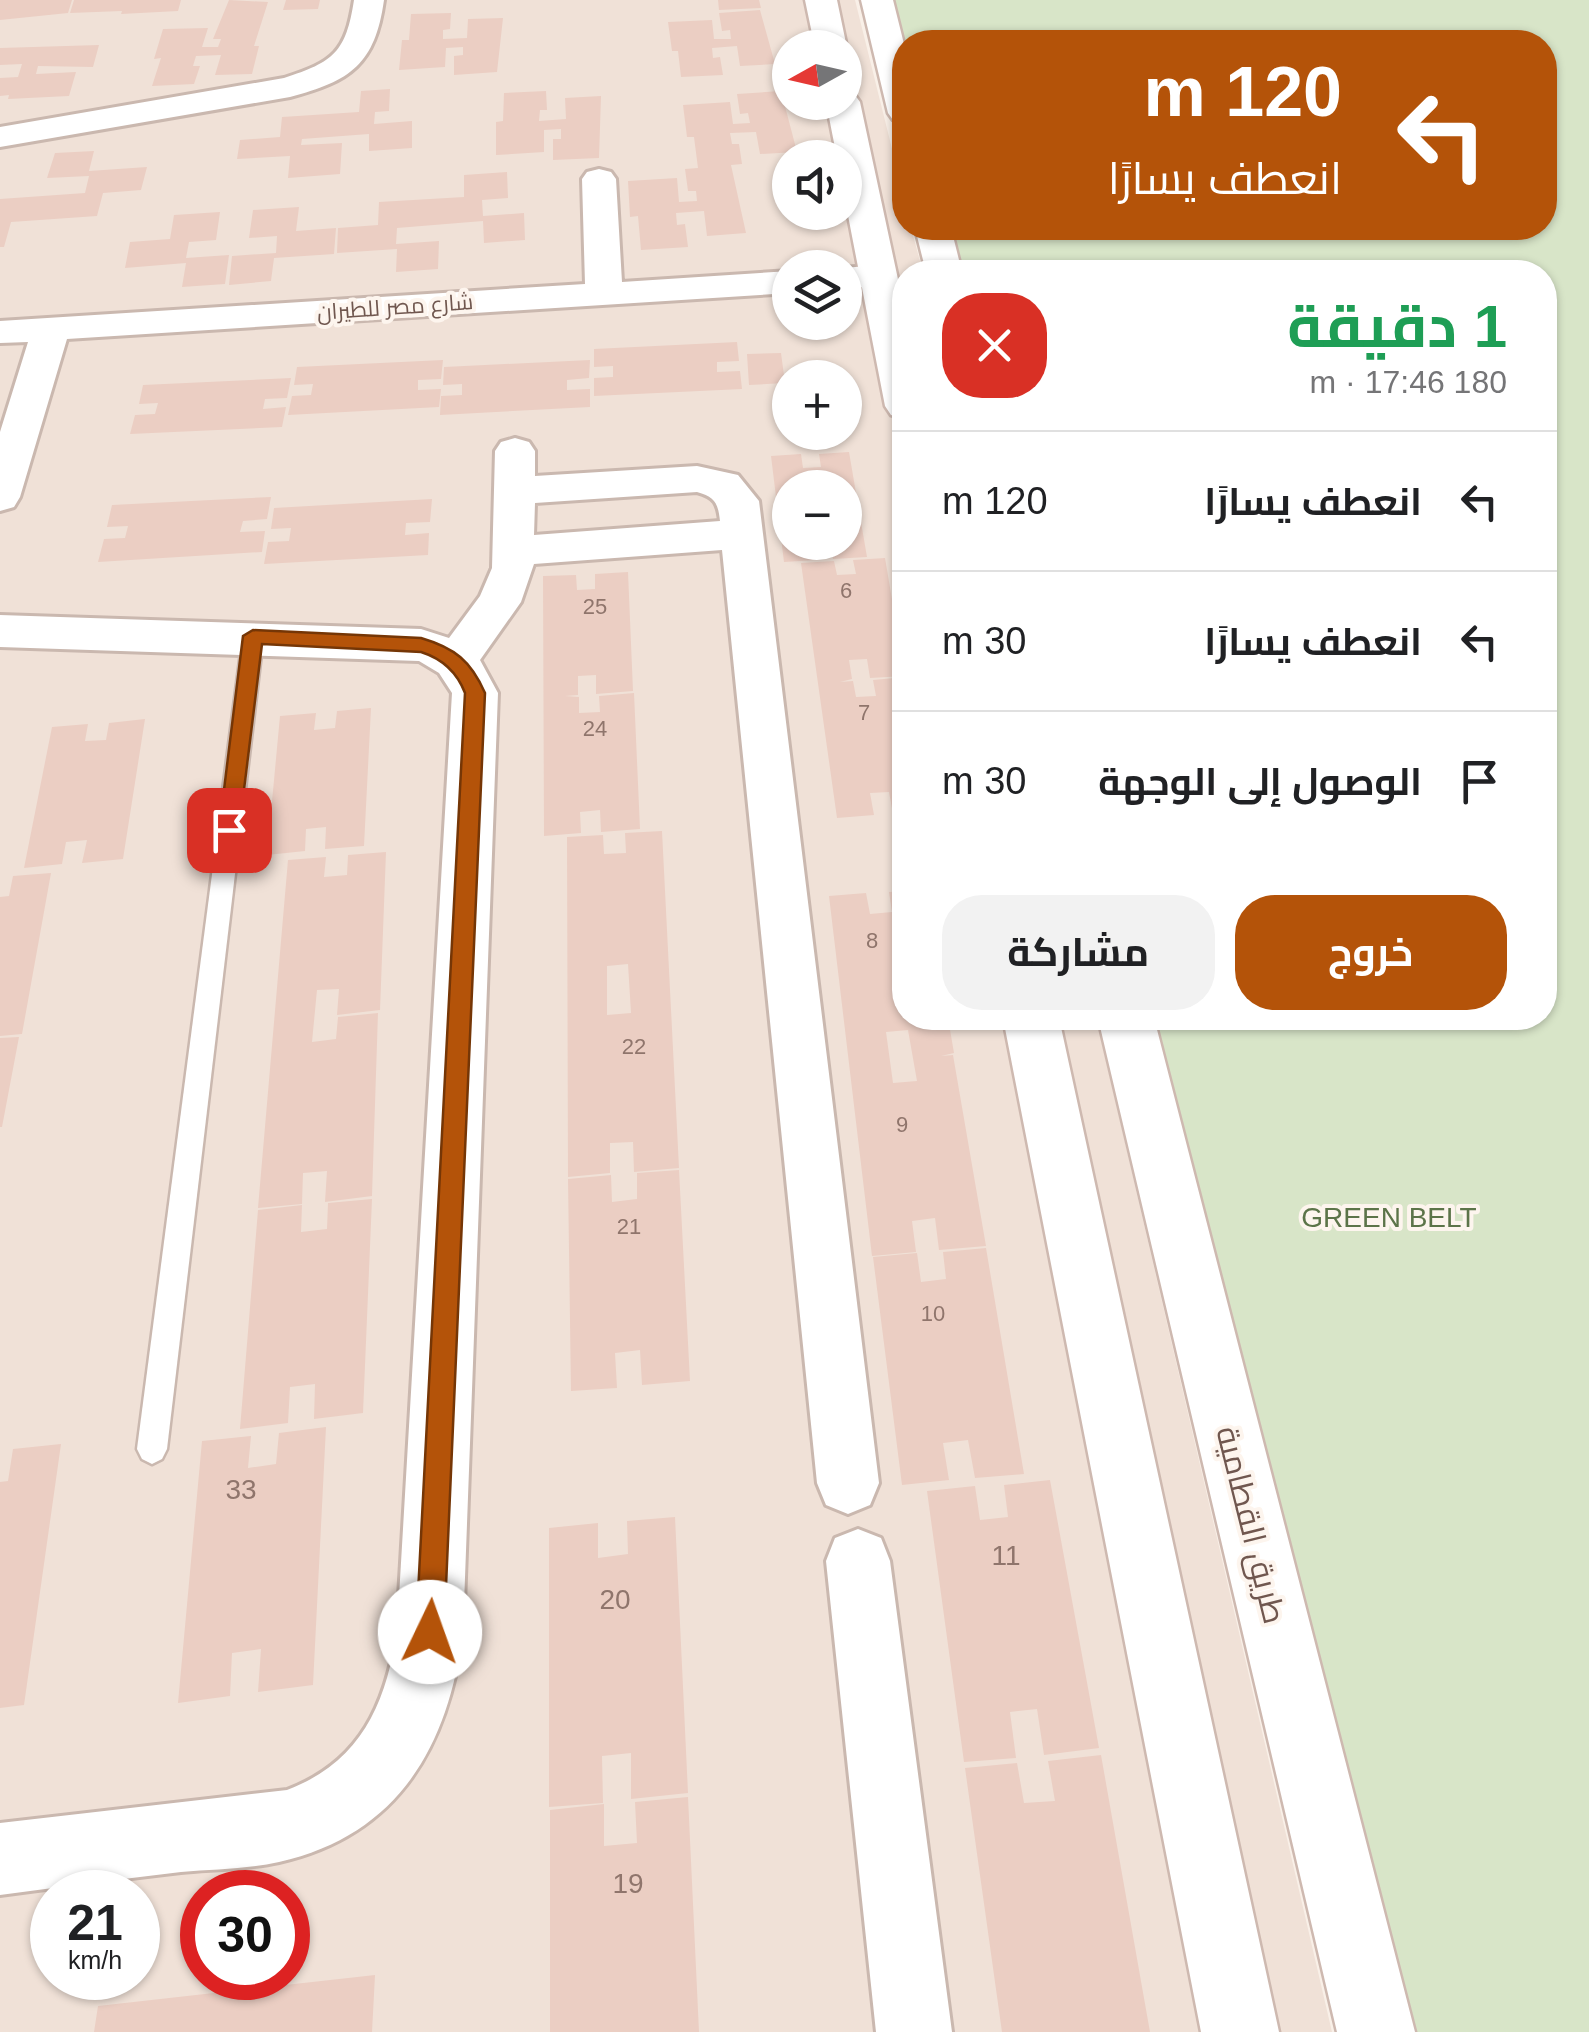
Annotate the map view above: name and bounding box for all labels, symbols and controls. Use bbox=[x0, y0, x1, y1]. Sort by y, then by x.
north arrow bbox=[772, 30, 862, 120]
map controls bbox=[772, 30, 862, 560]
text: 120 m bbox=[1144, 53, 1342, 131]
icon: left bbox=[1377, 70, 1507, 200]
button: sound bbox=[772, 140, 862, 230]
text: انعطف يسارًا bbox=[1108, 153, 1342, 204]
button: layers bbox=[772, 250, 862, 340]
street label: شارع مصر للطيران bbox=[316, 289, 474, 327]
button: close bbox=[942, 293, 1047, 398]
text: 1 دقيقة bbox=[1287, 293, 1507, 360]
button: + bbox=[772, 360, 862, 450]
text: 180 m · 17:46 bbox=[1310, 364, 1507, 400]
button: − bbox=[772, 470, 862, 560]
icon: left bbox=[1452, 474, 1507, 529]
text: 120 m bbox=[942, 480, 1048, 522]
text: انعطف يسارًا bbox=[1204, 481, 1422, 523]
house number: 6 bbox=[840, 578, 852, 603]
house number: 25 bbox=[583, 594, 607, 619]
icon: left bbox=[1452, 614, 1507, 669]
text: 30 m bbox=[942, 620, 1027, 662]
text: انعطف يسارًا bbox=[1204, 621, 1422, 663]
house number: 7 bbox=[858, 700, 870, 725]
house number: 24 bbox=[583, 716, 607, 741]
icon: arrive bbox=[1452, 754, 1507, 809]
text: 30 m bbox=[942, 760, 1027, 802]
text: الوصول إلى الوجهة bbox=[1098, 761, 1422, 803]
pin bbox=[187, 788, 272, 873]
icon: arrive bbox=[202, 803, 257, 858]
button: مشاركة bbox=[942, 895, 1215, 1010]
button: خروج bbox=[1235, 895, 1507, 1010]
house number: 8 bbox=[866, 928, 878, 953]
house number: 22 bbox=[622, 1034, 646, 1059]
house number: 9 bbox=[896, 1112, 908, 1137]
park label: GREEN BELT bbox=[1301, 1202, 1477, 1233]
house number: 21 bbox=[617, 1214, 641, 1239]
house number: 10 bbox=[921, 1301, 945, 1326]
street label: طريق القطامية bbox=[1207, 1423, 1293, 1628]
house number: 33 bbox=[225, 1474, 257, 1505]
house number: 11 bbox=[991, 1540, 1021, 1571]
position arrow bbox=[378, 1580, 482, 1684]
house number: 20 bbox=[599, 1584, 631, 1615]
house number: 19 bbox=[612, 1868, 644, 1899]
speed limit sign: 30 bbox=[180, 1870, 310, 2000]
text: 21 bbox=[67, 1895, 123, 1951]
text: km/h bbox=[68, 1946, 122, 1974]

